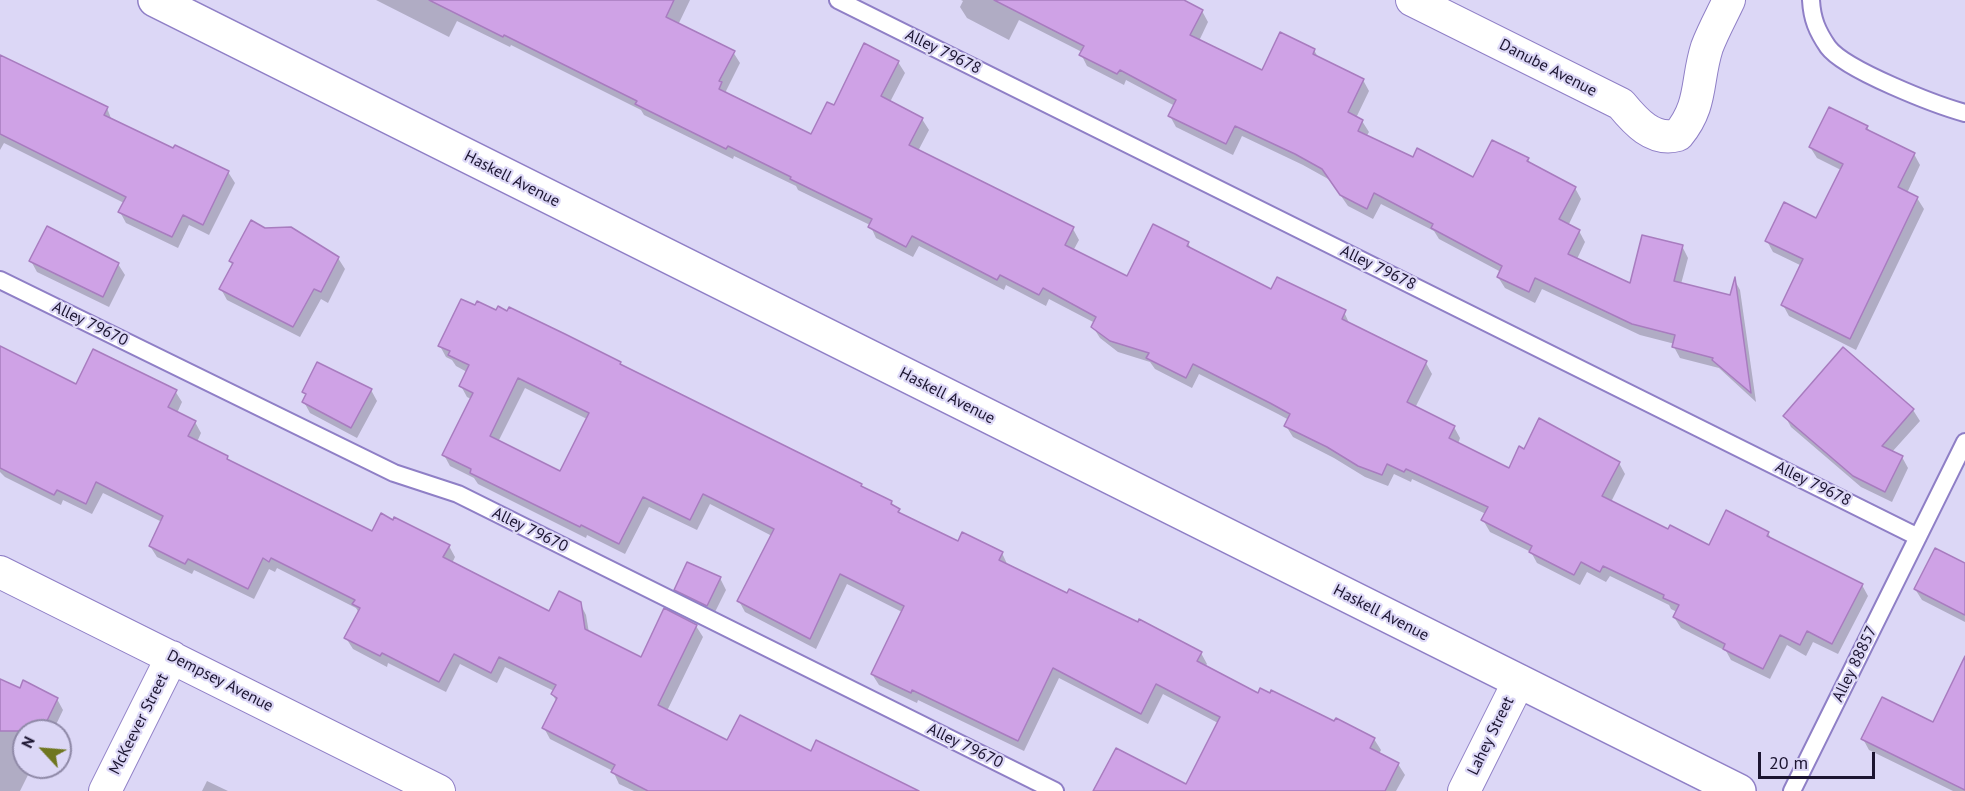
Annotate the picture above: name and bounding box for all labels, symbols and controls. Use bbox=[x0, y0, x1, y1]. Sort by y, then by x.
street label: Alley 79678 bbox=[902, 25, 984, 79]
street label: Danube Avenue bbox=[1496, 35, 1600, 101]
street label: Haskell Avenue bbox=[461, 147, 563, 211]
street label: Alley 79678 bbox=[1337, 241, 1419, 295]
street label: Alley 79670 bbox=[49, 297, 131, 351]
street label: Haskell Avenue bbox=[896, 364, 998, 428]
street label: Alley 79678 bbox=[1772, 457, 1854, 511]
street label: Alley 79670 bbox=[489, 503, 571, 557]
street label: Haskell Avenue bbox=[1330, 581, 1432, 645]
street label: Alley 88857 bbox=[1828, 623, 1882, 705]
street label: Dempsey Avenue bbox=[164, 646, 276, 716]
street label: McKeever Street bbox=[105, 670, 173, 778]
street label: Lahey Street bbox=[1464, 694, 1518, 778]
north arrow bbox=[12, 719, 72, 779]
street label: Alley 79670 bbox=[924, 719, 1006, 773]
text: N bbox=[16, 733, 39, 751]
scale bar bbox=[1761, 740, 1878, 778]
text: 20 m bbox=[1769, 751, 1808, 774]

